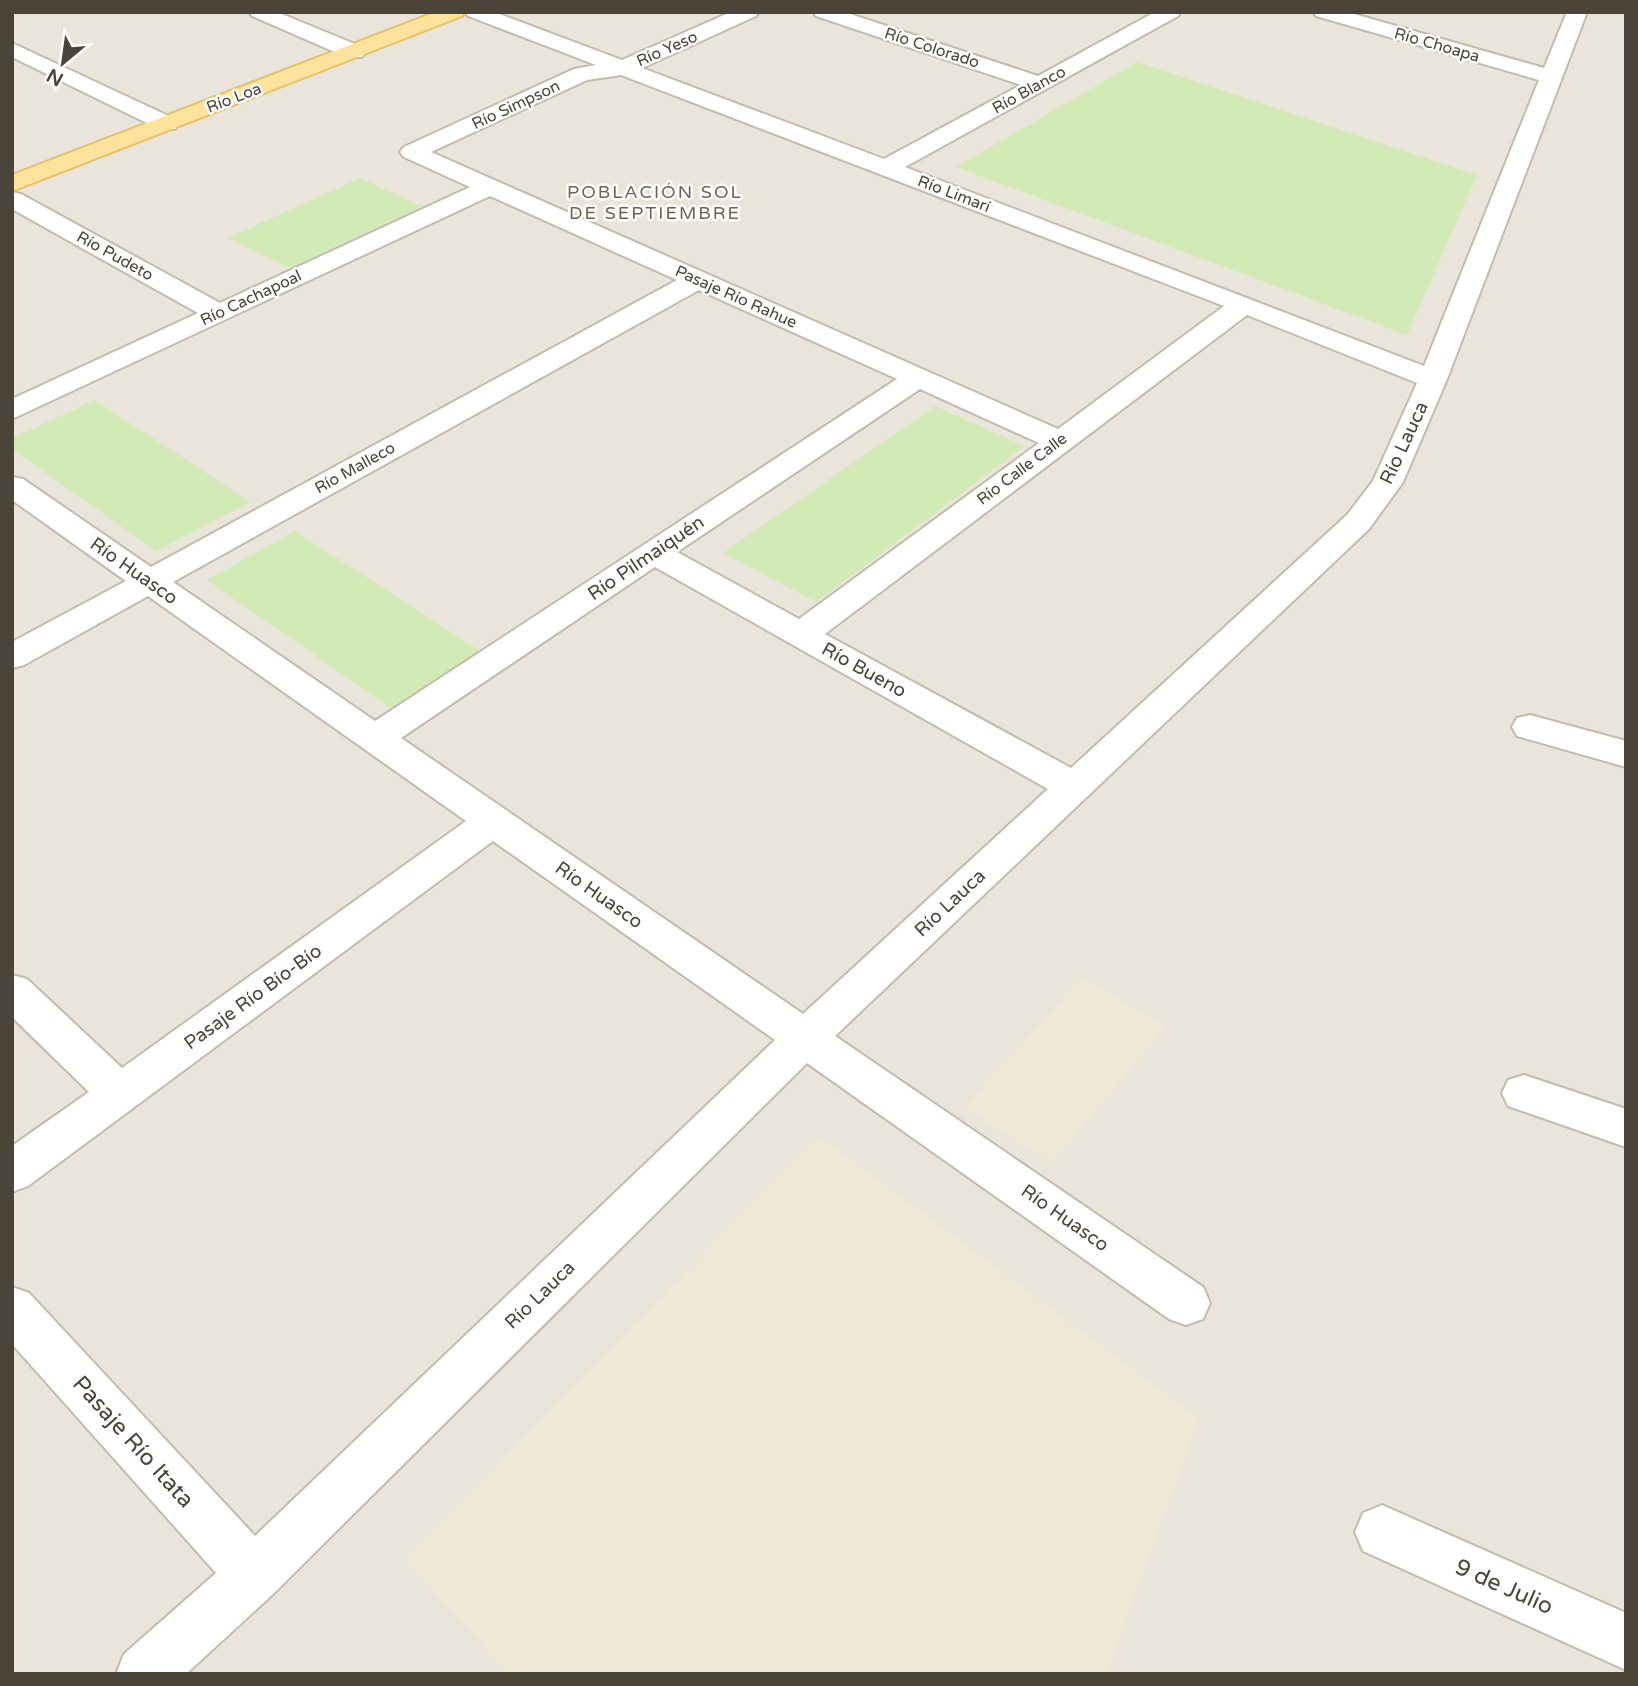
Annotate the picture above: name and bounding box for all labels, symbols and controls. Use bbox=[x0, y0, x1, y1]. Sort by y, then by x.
street label: Río Colorado bbox=[882, 23, 982, 73]
street label: Río Choapa bbox=[1392, 23, 1482, 67]
street label: Río Yeso bbox=[633, 27, 701, 71]
north arrow bbox=[28, 28, 98, 98]
street label: Río Blanco bbox=[989, 62, 1069, 118]
text: N bbox=[43, 64, 67, 90]
street label: Río Simpson bbox=[469, 76, 563, 134]
street label: Río Loa bbox=[204, 78, 264, 118]
street label: Río Limarí bbox=[915, 171, 993, 217]
district label: POBLACIÓN SOL DE SEPTIEMBRE bbox=[567, 181, 743, 224]
street label: Río Pudeto bbox=[73, 227, 157, 285]
street label: Pasaje Río Rahue bbox=[672, 261, 800, 333]
street label: Río Cachapoal bbox=[197, 266, 305, 330]
street label: Río Lauca bbox=[1375, 398, 1433, 488]
street label: Río Calle Calle bbox=[973, 429, 1071, 509]
street label: Río Malleco bbox=[311, 438, 399, 498]
street label: Río Pilmaiquén bbox=[584, 511, 708, 605]
street label: Río Huasco bbox=[86, 533, 182, 609]
street label: Río Bueno bbox=[818, 638, 910, 702]
street label: Río Huasco bbox=[551, 857, 647, 933]
street label: Río Lauca bbox=[910, 865, 990, 941]
street label: Pasaje Río Bío-Bío bbox=[180, 940, 326, 1054]
street label: Río Huasco bbox=[1017, 1180, 1113, 1256]
street label: Río Lauca bbox=[500, 1256, 580, 1334]
street label: Pasaje Río Itata bbox=[66, 1370, 200, 1514]
street label: 9 de Julio bbox=[1451, 1553, 1557, 1621]

